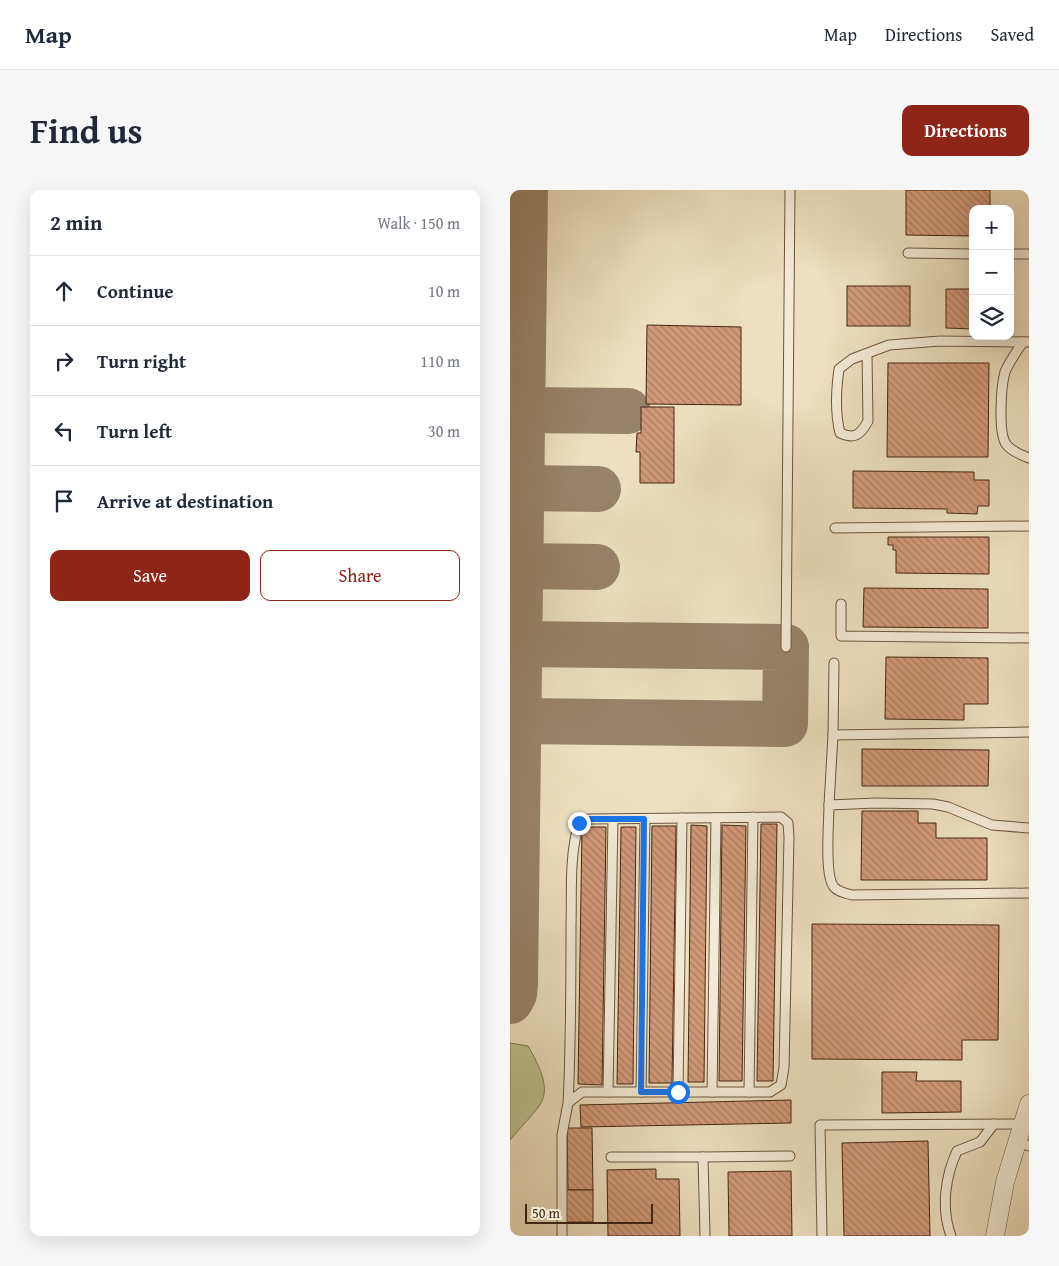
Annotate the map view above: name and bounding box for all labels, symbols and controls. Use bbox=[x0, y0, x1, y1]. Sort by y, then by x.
text: Map bbox=[25, 17, 72, 52]
text: Map bbox=[824, 21, 857, 48]
text: Directions bbox=[885, 21, 962, 48]
text: Saved bbox=[990, 21, 1034, 48]
text: Find us bbox=[30, 105, 143, 156]
button: Directions bbox=[902, 105, 1029, 156]
map controls bbox=[969, 205, 1014, 340]
button: + bbox=[969, 205, 1014, 250]
text: 2 min bbox=[50, 207, 102, 238]
text: Walk · 150 m bbox=[377, 211, 460, 235]
button: − bbox=[969, 250, 1014, 295]
icon: ahead bbox=[50, 277, 78, 305]
text: Continue bbox=[97, 277, 174, 305]
text: 10 m bbox=[428, 279, 460, 303]
button: layers bbox=[969, 295, 1014, 340]
icon: right bbox=[50, 347, 78, 375]
text: Turn right bbox=[97, 347, 186, 375]
text: 110 m bbox=[420, 349, 460, 373]
icon: left bbox=[50, 417, 78, 445]
text: Turn left bbox=[97, 417, 172, 445]
text: 30 m bbox=[428, 419, 460, 443]
icon: arrive bbox=[50, 487, 78, 515]
text: Arrive at destination bbox=[97, 487, 273, 515]
button: Save bbox=[50, 550, 250, 601]
button: Share bbox=[260, 550, 460, 601]
route end bbox=[568, 812, 591, 835]
route start bbox=[667, 1081, 690, 1104]
scale bar bbox=[525, 1201, 652, 1224]
text: 50 m bbox=[532, 1203, 560, 1223]

